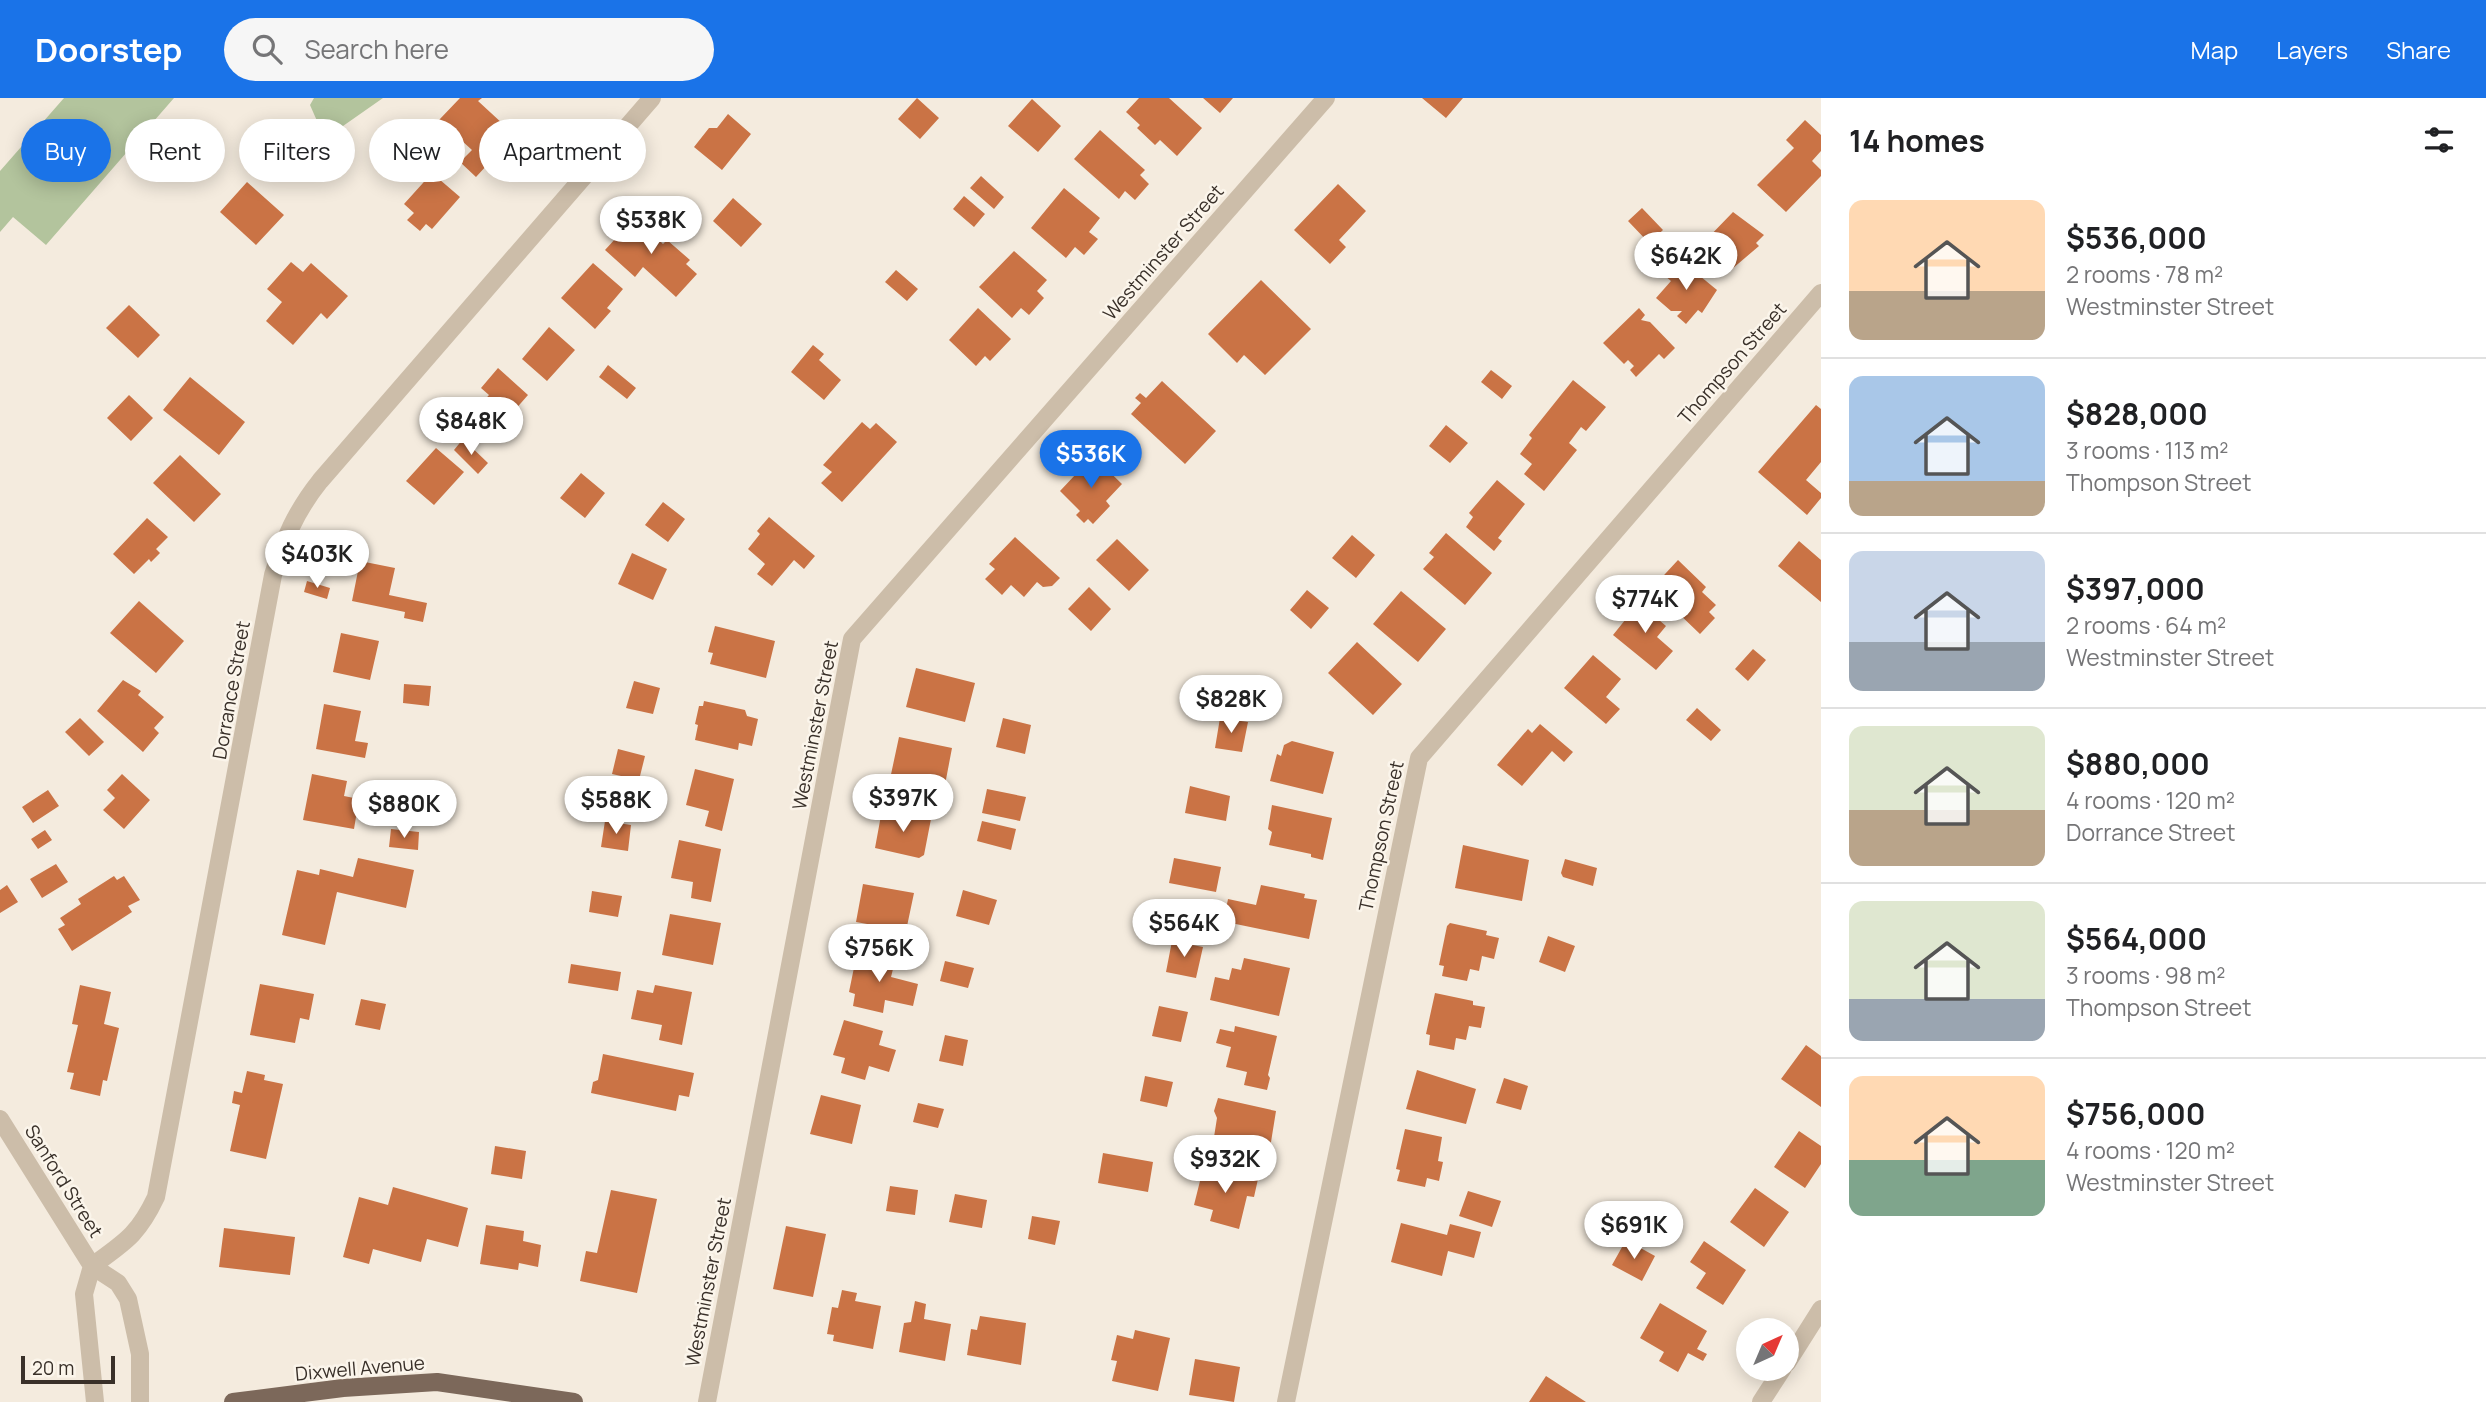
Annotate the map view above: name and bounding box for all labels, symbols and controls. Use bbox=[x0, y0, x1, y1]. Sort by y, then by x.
search box bbox=[224, 18, 714, 81]
text: Doorstep bbox=[35, 27, 182, 72]
icon: search bbox=[248, 30, 286, 68]
text: Search here bbox=[304, 31, 449, 67]
text: Map bbox=[2191, 33, 2238, 66]
text: Layers bbox=[2276, 33, 2348, 66]
text: Share bbox=[2386, 33, 2451, 66]
chip: Buy bbox=[21, 119, 111, 182]
chip: Rent bbox=[125, 119, 225, 182]
chip: Filters bbox=[239, 119, 355, 182]
chip: New bbox=[369, 119, 465, 182]
chip: Apartment bbox=[479, 119, 646, 182]
text: 14 homes bbox=[1849, 120, 1985, 161]
icon: filters bbox=[2420, 121, 2458, 159]
street label: Westminster Street bbox=[1097, 179, 1229, 325]
pin: $538K bbox=[602, 197, 700, 256]
text: $538K bbox=[616, 203, 686, 235]
text: $536,000 bbox=[2066, 217, 2207, 258]
icon: home bbox=[1905, 228, 1989, 312]
pin: $642K bbox=[1637, 232, 1735, 292]
text: $642K bbox=[1650, 239, 1722, 271]
text: 2 rooms · 78 m² bbox=[2066, 258, 2223, 290]
text: Westminster Street bbox=[2066, 290, 2274, 322]
street label: Thompson Street bbox=[1672, 297, 1792, 429]
text: $828,000 bbox=[2066, 393, 2208, 434]
pin: $848K bbox=[422, 398, 520, 457]
text: $848K bbox=[435, 404, 507, 436]
icon: home bbox=[1905, 404, 1989, 488]
pin: $536K bbox=[1042, 430, 1140, 490]
text: 3 rooms · 113 m² bbox=[2066, 434, 2229, 466]
text: $536K bbox=[1056, 437, 1126, 469]
text: Thompson Street bbox=[2066, 466, 2251, 498]
pin: $403K bbox=[268, 531, 366, 590]
text: $403K bbox=[281, 537, 353, 569]
text: $397,000 bbox=[2066, 568, 2205, 609]
pin: $774K bbox=[1596, 575, 1694, 635]
icon: home bbox=[1905, 579, 1989, 663]
text: $774K bbox=[1611, 582, 1679, 614]
text: 2 rooms · 64 m² bbox=[2066, 609, 2226, 641]
street label: Dorrance Street bbox=[206, 619, 256, 761]
street label: Westminster Street bbox=[786, 638, 844, 812]
text: Westminster Street bbox=[2066, 641, 2274, 673]
pin: $828K bbox=[1182, 676, 1280, 735]
text: $828K bbox=[1195, 682, 1267, 714]
text: $880,000 bbox=[2066, 743, 2210, 784]
icon: home bbox=[1905, 754, 1989, 838]
street label: Thompson Street bbox=[1352, 758, 1410, 914]
pin: $397K bbox=[854, 774, 952, 834]
pin: $588K bbox=[567, 776, 665, 836]
pin: $880K bbox=[355, 780, 453, 840]
text: $397K bbox=[868, 781, 938, 813]
text: $588K bbox=[581, 783, 651, 815]
text: 4 rooms · 120 m² bbox=[2066, 784, 2235, 816]
text: $880K bbox=[368, 787, 440, 819]
text: Dorrance Street bbox=[2066, 816, 2236, 848]
pin: $564K bbox=[1135, 900, 1233, 959]
text: $564K bbox=[1148, 906, 1220, 938]
text: $564,000 bbox=[2066, 918, 2207, 959]
pin: $756K bbox=[830, 924, 928, 984]
icon: home bbox=[1905, 929, 1989, 1013]
text: $756K bbox=[844, 931, 914, 963]
text: 3 rooms · 98 m² bbox=[2066, 959, 2226, 991]
text: Thompson Street bbox=[2066, 991, 2251, 1023]
text: $756,000 bbox=[2066, 1093, 2205, 1134]
icon: home bbox=[1905, 1104, 1989, 1188]
street label: Sanford Street bbox=[19, 1120, 109, 1242]
text: 4 rooms · 120 m² bbox=[2066, 1134, 2235, 1166]
pin: $932K bbox=[1176, 1136, 1274, 1195]
text: $932K bbox=[1190, 1142, 1260, 1174]
text: Westminster Street bbox=[2066, 1166, 2274, 1198]
street label: Westminster Street bbox=[679, 1195, 737, 1369]
pin: $691K bbox=[1585, 1202, 1683, 1261]
text: $691K bbox=[1600, 1208, 1668, 1240]
north arrow bbox=[1736, 1318, 1799, 1381]
map controls bbox=[1736, 1318, 1799, 1381]
street label: Dixwell Avenue bbox=[294, 1349, 426, 1387]
scale bar bbox=[21, 1353, 116, 1385]
text: 20 m bbox=[32, 1355, 74, 1381]

